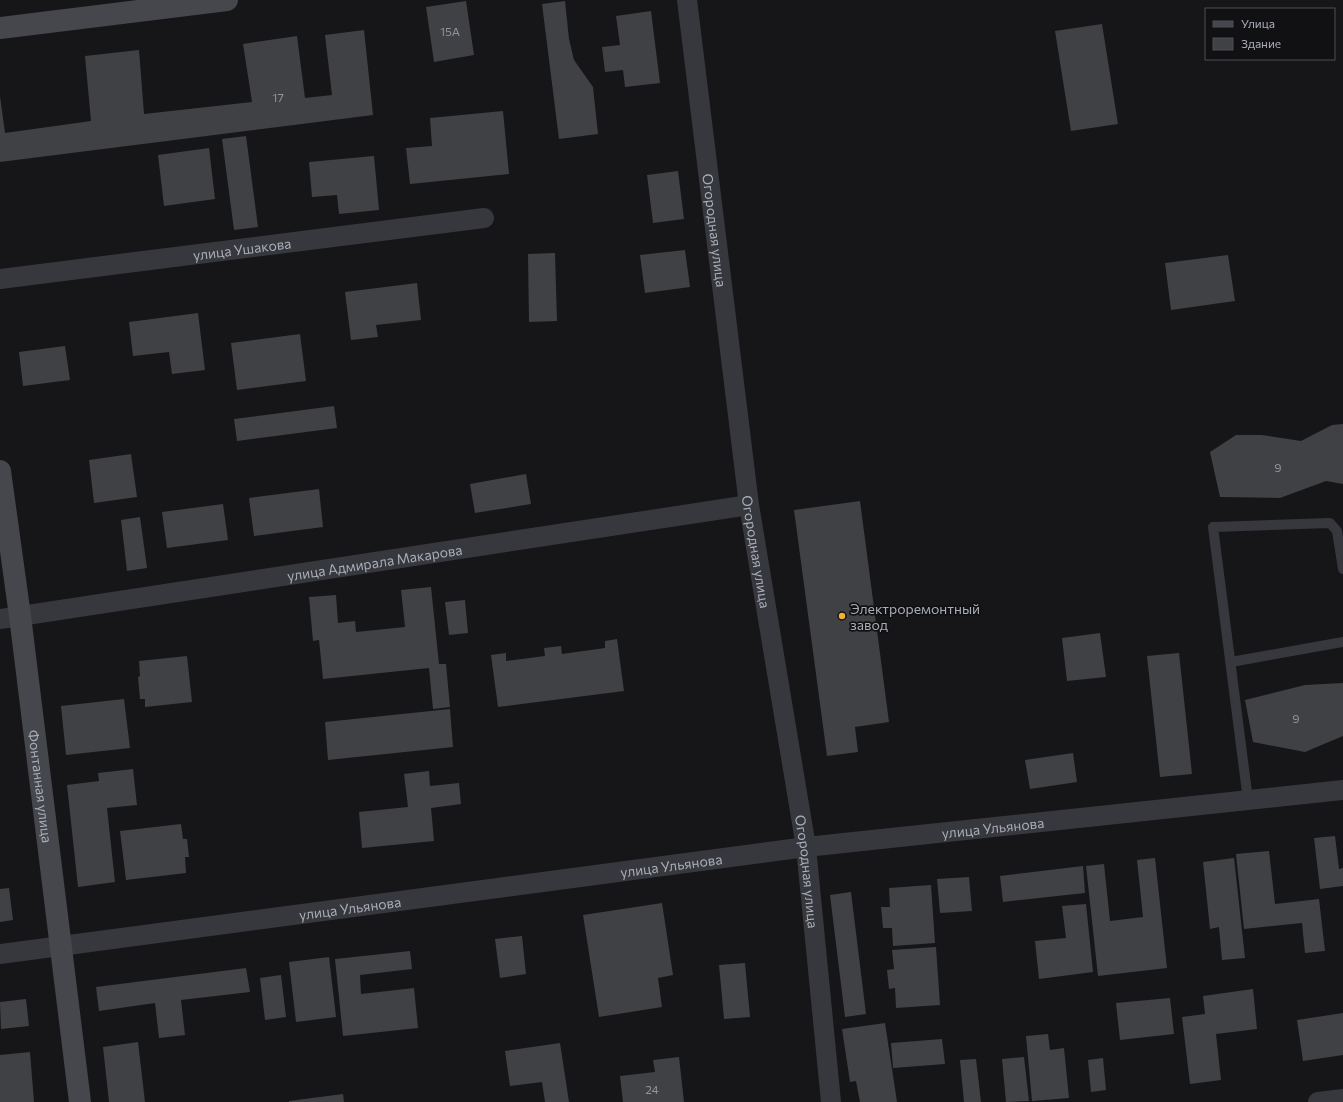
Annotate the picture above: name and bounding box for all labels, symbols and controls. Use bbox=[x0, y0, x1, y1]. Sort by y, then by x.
legend bbox=[1205, 8, 1335, 60]
text: Улица bbox=[1241, 16, 1275, 30]
house number: 15А bbox=[440, 24, 460, 38]
text: Здание bbox=[1241, 36, 1281, 50]
house number: 17 bbox=[272, 90, 284, 104]
street label: Огородная улица bbox=[700, 173, 731, 288]
street label: улица Ушакова bbox=[192, 234, 292, 263]
house number: 9 bbox=[1274, 460, 1282, 474]
street label: Огородная улица bbox=[739, 494, 775, 609]
street label: улица Адмирала Макарова bbox=[286, 540, 463, 584]
place label: Электроремонтный завод bbox=[850, 600, 980, 633]
marker: Электроремонтный завод bbox=[837, 611, 847, 621]
house number: 9 bbox=[1292, 711, 1300, 725]
street label: Фонтанная улица bbox=[26, 729, 56, 844]
street label: Огородная улица bbox=[792, 813, 822, 929]
street label: улица Ульянова bbox=[941, 813, 1045, 841]
street label: улица Ульянова bbox=[619, 850, 723, 880]
street label: улица Ульянова bbox=[298, 892, 402, 923]
house number: 24 bbox=[645, 1082, 659, 1096]

